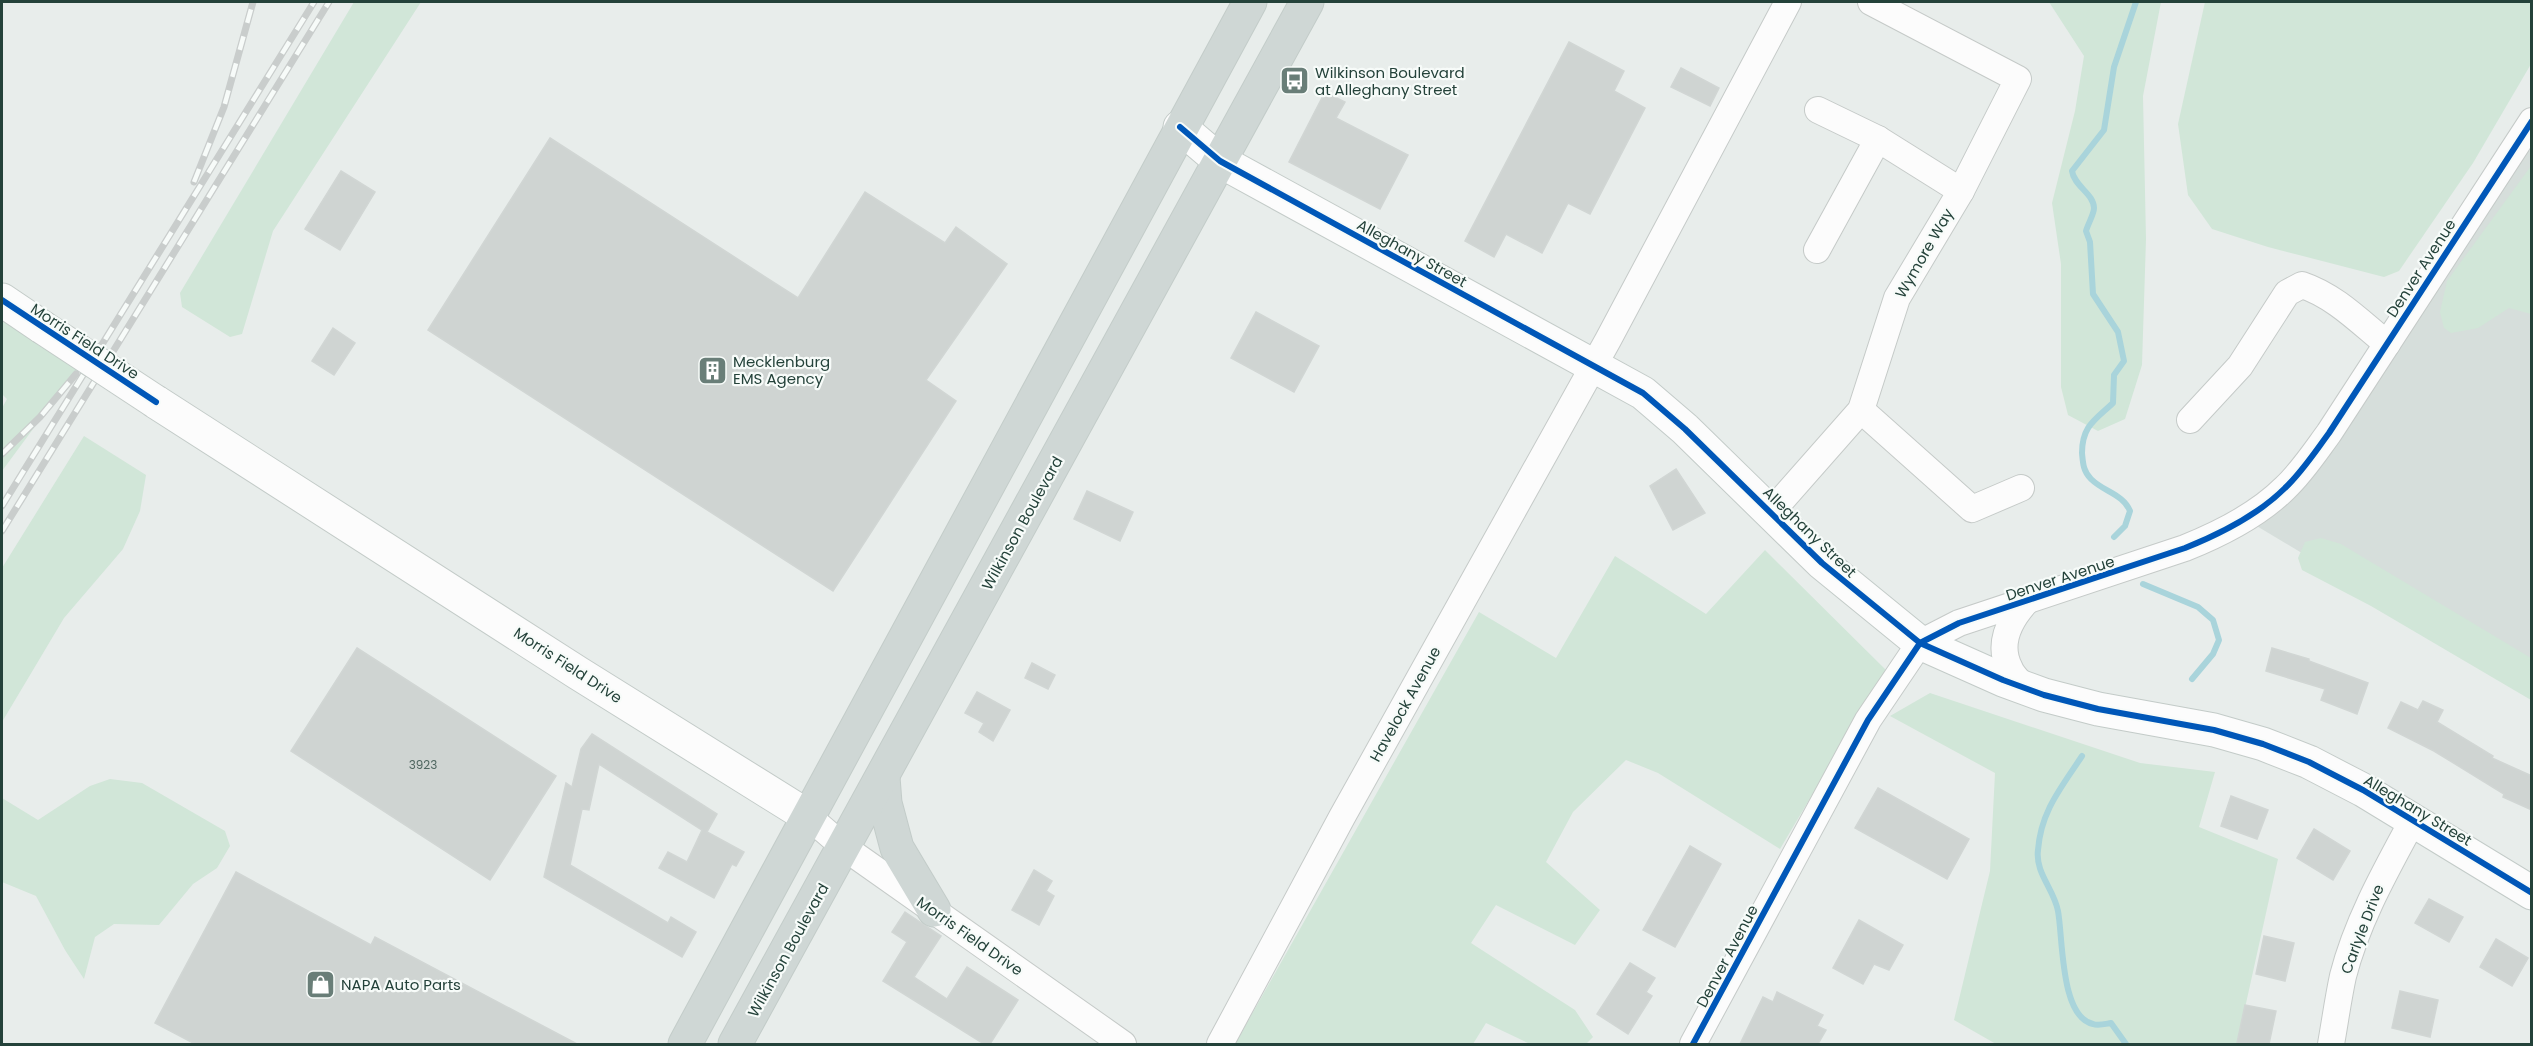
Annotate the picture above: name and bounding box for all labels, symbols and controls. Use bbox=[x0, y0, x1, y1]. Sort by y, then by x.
place label: Wilkinson Boulevard at Alleghany Street bbox=[1315, 62, 1465, 100]
bus stop icon: Wilkinson Boulevard at Alleghany Street bbox=[1278, 65, 1310, 97]
street label: Wymore Way bbox=[1890, 204, 1958, 302]
street label: Alleghany Street bbox=[1353, 214, 1471, 292]
street label: Denver Avenue bbox=[2381, 215, 2461, 321]
street label: Morris Field Drive bbox=[27, 298, 143, 384]
place label: Mecklenburg EMS Agency bbox=[733, 351, 830, 389]
building icon: Mecklenburg EMS Agency bbox=[696, 354, 728, 386]
street label: Wilkinson Boulevard bbox=[977, 452, 1067, 594]
street label: Alleghany Street bbox=[1759, 482, 1861, 582]
street label: Denver Avenue bbox=[2003, 551, 2117, 605]
street label: Morris Field Drive bbox=[510, 622, 626, 708]
street label: Havelock Avenue bbox=[1365, 643, 1445, 765]
house number: 3923 bbox=[409, 756, 437, 773]
street label: Alleghany Street bbox=[2360, 769, 2476, 851]
street label: Wilkinson Boulevard bbox=[743, 879, 833, 1021]
street label: Carlyle Drive bbox=[2335, 881, 2389, 977]
street label: Morris Field Drive bbox=[913, 891, 1027, 981]
street label: Denver Avenue bbox=[1691, 901, 1763, 1011]
shop icon: NAPA Auto Parts bbox=[304, 968, 336, 1000]
place label: NAPA Auto Parts bbox=[341, 974, 461, 995]

